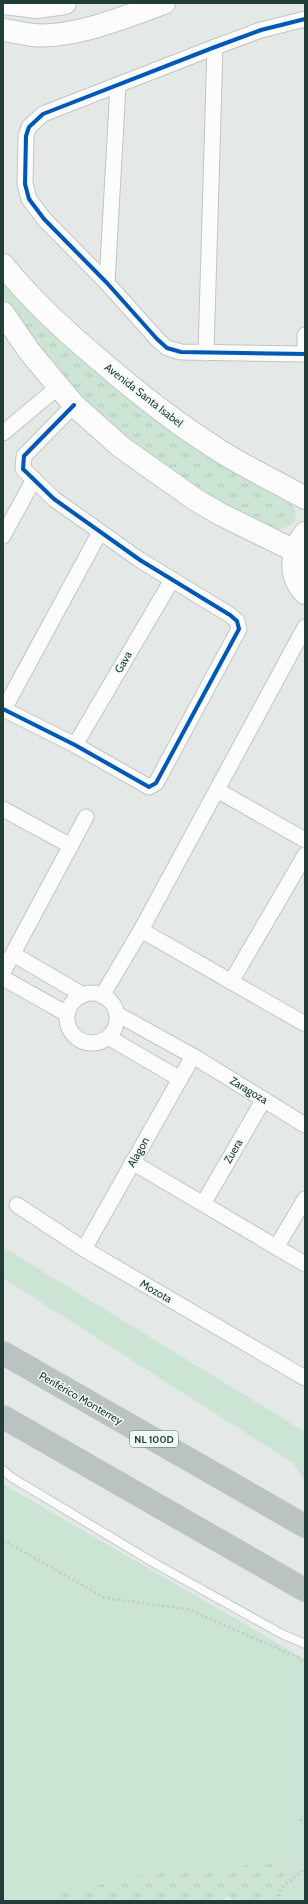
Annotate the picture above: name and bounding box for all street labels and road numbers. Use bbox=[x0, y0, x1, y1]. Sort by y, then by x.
street label: Avenida Santa Isabel bbox=[102, 360, 186, 430]
street label: Gava bbox=[111, 648, 135, 676]
street label: Zaragoza bbox=[227, 1073, 271, 1107]
street label: Alagon bbox=[124, 1135, 152, 1169]
street label: Zuera bbox=[220, 1136, 246, 1166]
street label: Mozota bbox=[137, 1276, 175, 1306]
street label: Periférico Monterrey bbox=[37, 1368, 126, 1428]
road number: NL 100D bbox=[130, 1431, 178, 1447]

